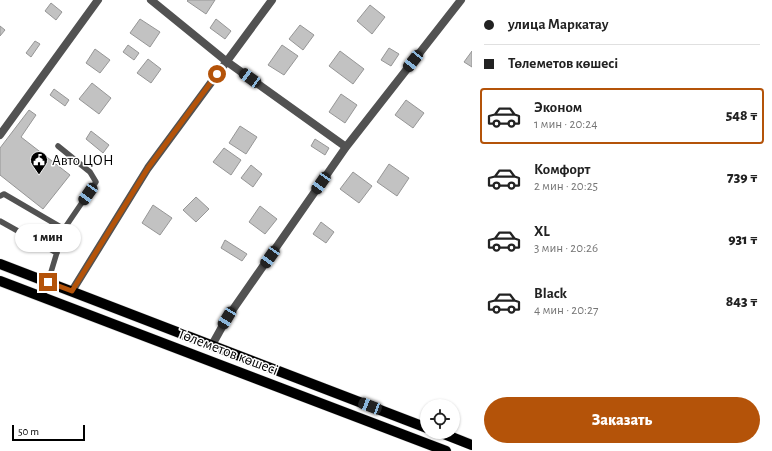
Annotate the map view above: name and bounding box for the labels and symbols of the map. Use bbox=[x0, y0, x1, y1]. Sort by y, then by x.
car bbox=[401, 48, 425, 74]
route start bbox=[208, 65, 226, 83]
car bbox=[237, 66, 263, 90]
public building icon: Авто ЦОН bbox=[29, 150, 49, 175]
place label: Авто ЦОН bbox=[52, 153, 114, 168]
car bbox=[309, 170, 333, 196]
car bbox=[76, 181, 100, 207]
callout: 1 мин bbox=[15, 224, 81, 252]
car bbox=[258, 244, 282, 270]
route end bbox=[39, 273, 57, 291]
car bbox=[216, 305, 238, 331]
street label: Төлеметов көшесі bbox=[176, 326, 280, 378]
car bbox=[357, 396, 383, 416]
scale bar bbox=[12, 423, 85, 442]

